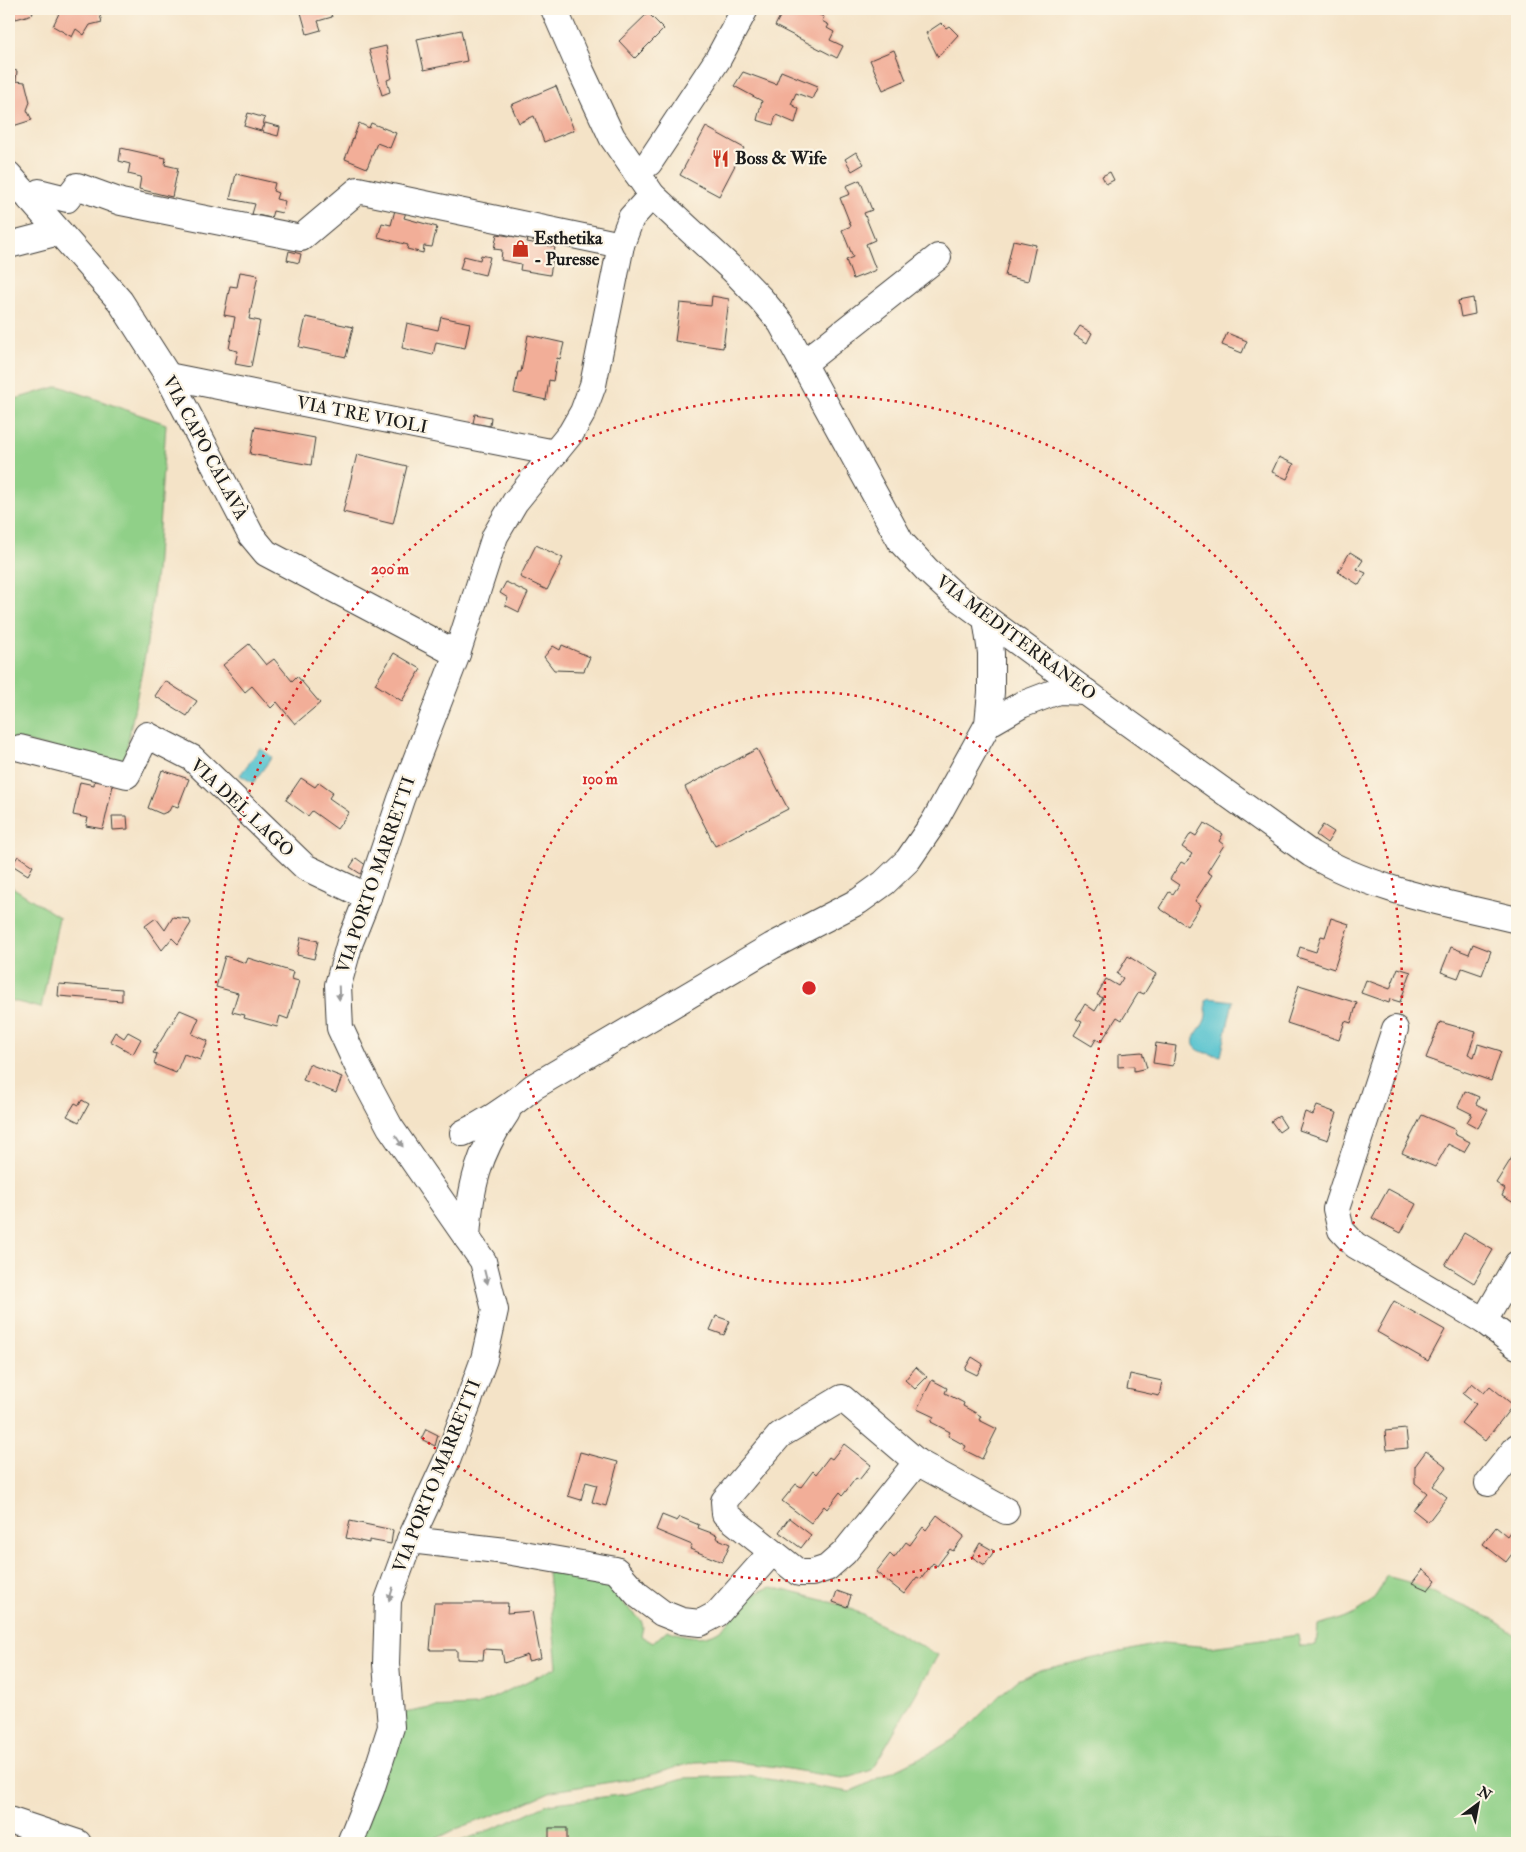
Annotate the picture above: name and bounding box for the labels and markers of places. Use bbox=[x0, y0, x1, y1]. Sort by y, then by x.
place label: Boss & Wife bbox=[735, 147, 827, 170]
restaurant icon: Boss & Wife bbox=[711, 148, 731, 168]
place label: Esthetika - Puresse bbox=[534, 227, 603, 271]
shop icon: Esthetika - Puresse bbox=[510, 238, 530, 258]
centre of rings bbox=[800, 979, 818, 997]

